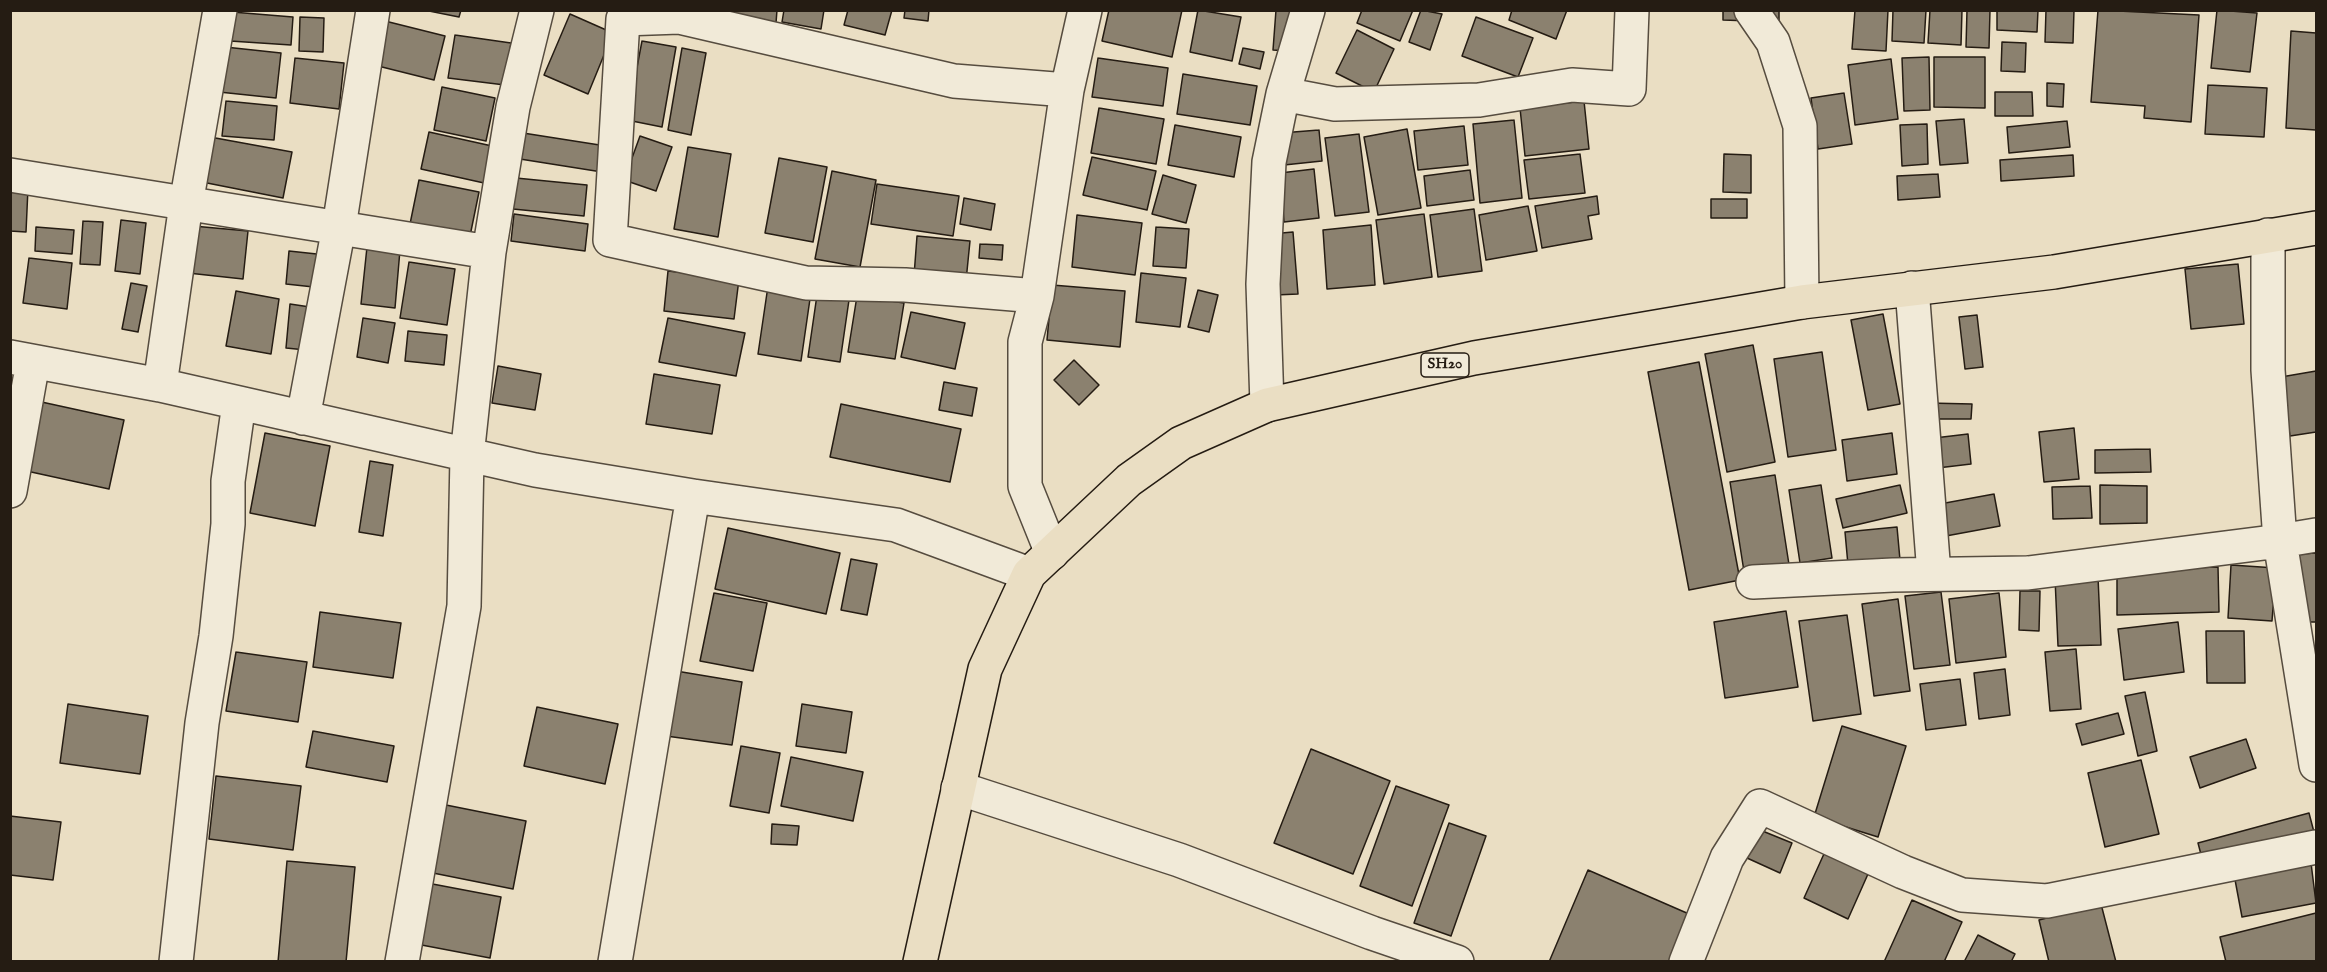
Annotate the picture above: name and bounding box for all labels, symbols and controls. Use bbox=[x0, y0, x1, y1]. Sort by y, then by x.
road number: SH20 bbox=[1421, 353, 1469, 377]

